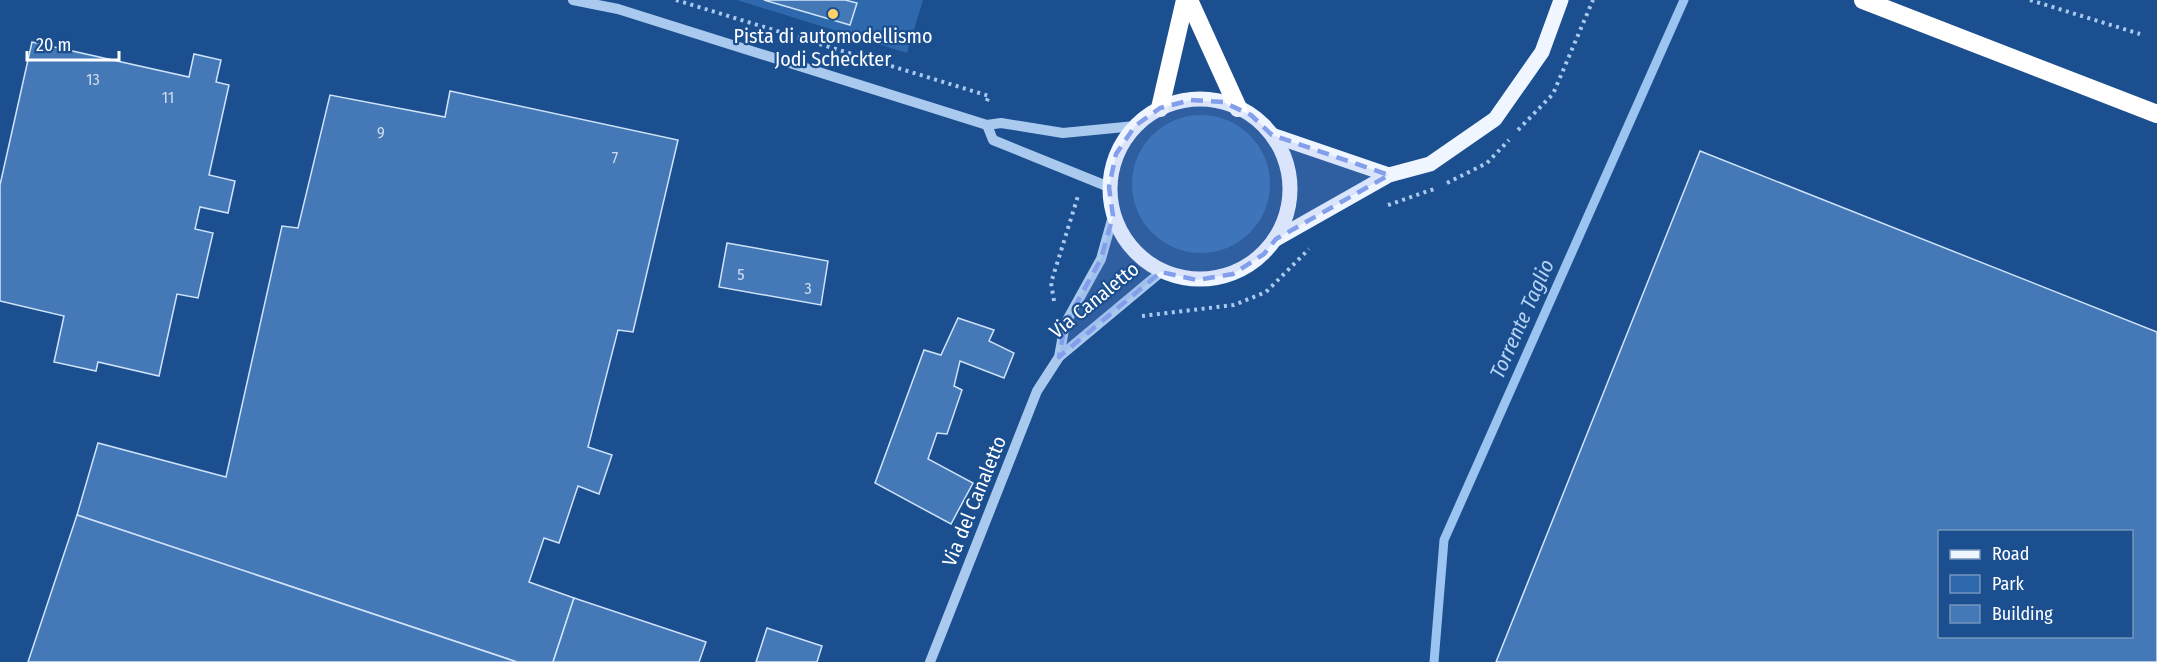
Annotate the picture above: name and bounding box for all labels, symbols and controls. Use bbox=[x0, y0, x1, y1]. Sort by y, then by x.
marker: Pista di automodellismo Jodi Scheckter bbox=[826, 7, 840, 21]
scale bar bbox=[27, 24, 118, 62]
place label: Pista di automodellismo Jodi Scheckter bbox=[734, 24, 932, 71]
text: 20 m bbox=[36, 34, 71, 56]
house number: 13 bbox=[86, 70, 100, 89]
house number: 11 bbox=[162, 88, 174, 107]
house number: 9 bbox=[377, 123, 385, 142]
house number: 7 bbox=[612, 148, 619, 167]
water label: Torrente Taglio bbox=[1484, 255, 1560, 383]
street label: Via Canaletto bbox=[1044, 257, 1144, 343]
house number: 5 bbox=[737, 265, 745, 284]
house number: 3 bbox=[804, 279, 812, 298]
street label: Via del Canaletto bbox=[937, 432, 1011, 570]
legend bbox=[1938, 530, 2133, 638]
text: Road bbox=[1992, 543, 2029, 565]
text: Park bbox=[1992, 573, 2025, 595]
text: Building bbox=[1992, 603, 2053, 625]

